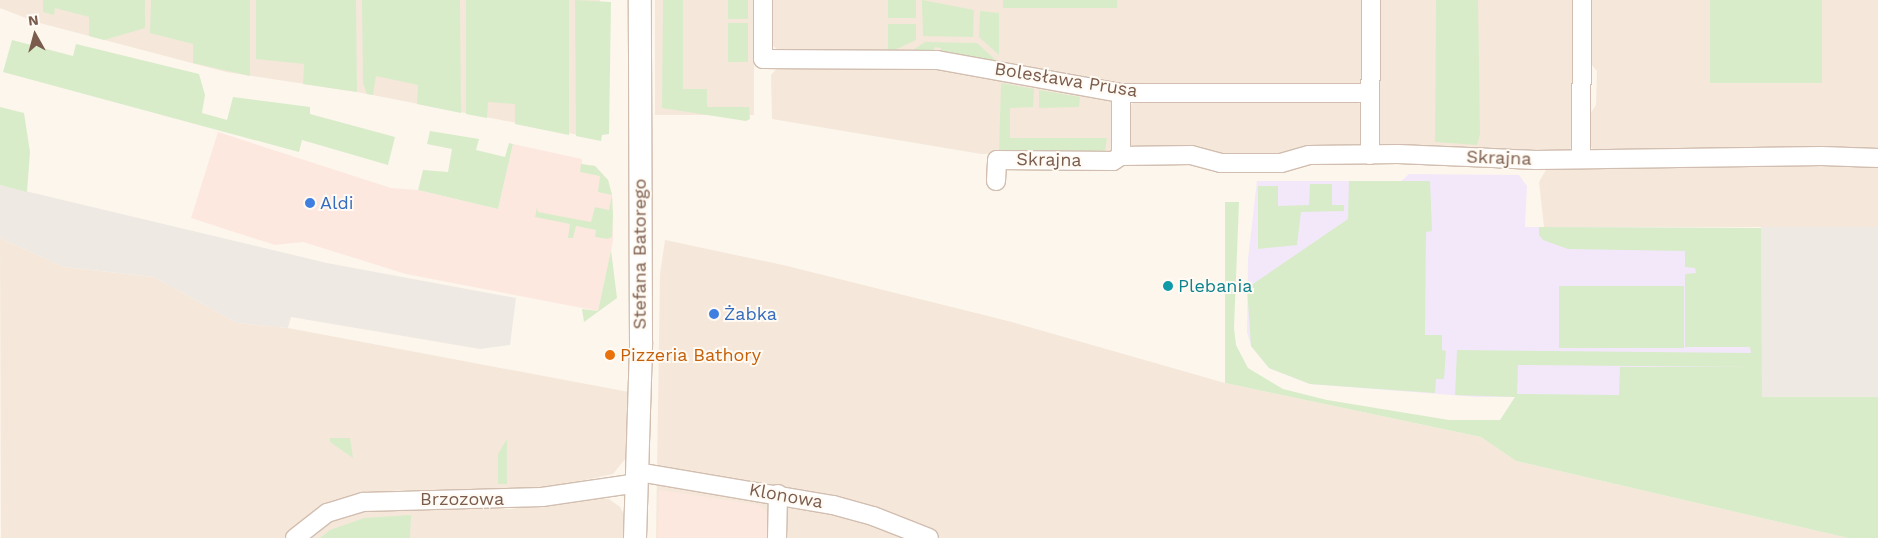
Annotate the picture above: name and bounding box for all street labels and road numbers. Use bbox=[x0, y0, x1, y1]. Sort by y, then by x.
street label: Bolesława Prusa bbox=[993, 58, 1139, 102]
street label: Skrajna bbox=[1466, 146, 1532, 170]
street label: Skrajna bbox=[1016, 149, 1082, 171]
street label: Stefana Batorego bbox=[629, 178, 651, 330]
street label: Klonowa bbox=[747, 479, 825, 513]
street label: Brzozowa bbox=[420, 488, 504, 510]

